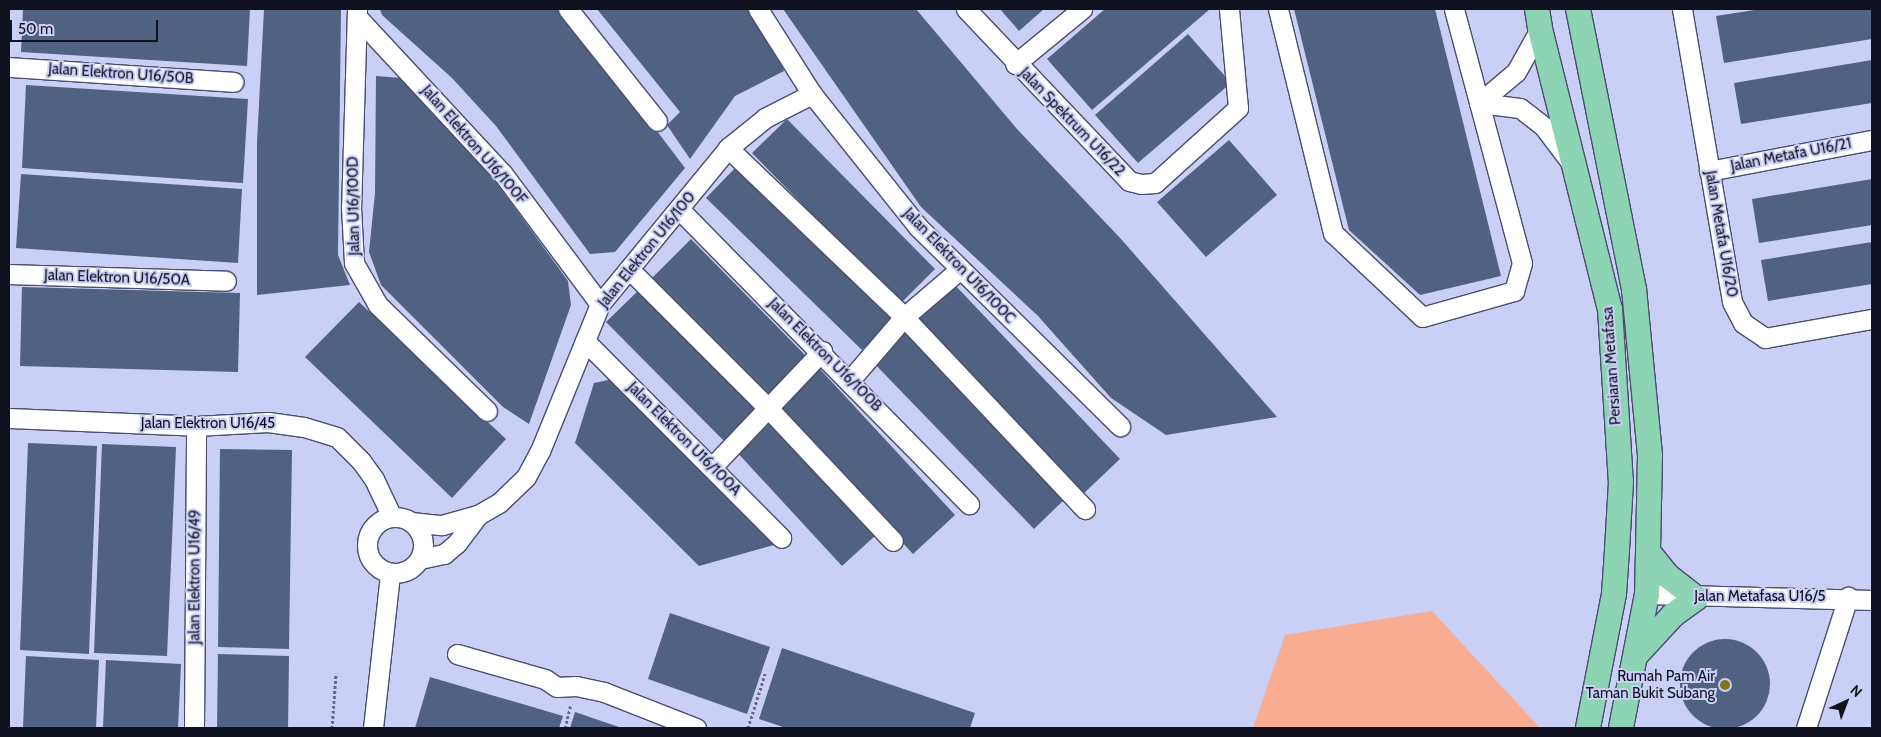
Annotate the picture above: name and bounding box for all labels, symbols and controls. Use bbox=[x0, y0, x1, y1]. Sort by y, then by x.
scale bar bbox=[12, 10, 160, 42]
text: 50 m bbox=[18, 20, 53, 38]
street label: Jalan Elektron U16/50B bbox=[48, 60, 194, 88]
street label: Jalan Spektrum U16/22 bbox=[1016, 64, 1128, 180]
street label: Jalan Elektron U16/100F bbox=[417, 82, 531, 208]
street label: Jalan Metafa U16/21 bbox=[1729, 134, 1853, 176]
street label: Jalan U16/100D bbox=[344, 156, 364, 256]
street label: Jalan Metafa U16/20 bbox=[1701, 169, 1741, 299]
street label: Jalan Elektron U16/100 bbox=[595, 188, 699, 312]
street label: Jalan Elektron U16/100C bbox=[899, 205, 1019, 327]
street label: Jalan Elektron U16/50A bbox=[44, 266, 190, 290]
street label: Jalan Elektron U16/100B bbox=[765, 295, 885, 415]
street label: Persiaran Metafasa bbox=[1599, 306, 1625, 426]
street label: Jalan Elektron U16/100A bbox=[623, 378, 745, 500]
street label: Jalan Elektron U16/45 bbox=[141, 415, 275, 433]
street label: Jalan Elektron U16/49 bbox=[186, 510, 204, 644]
street label: Jalan Metafasa U16/5 bbox=[1694, 588, 1826, 606]
place label: Rumah Pam Air Taman Bukit Subang bbox=[1586, 667, 1715, 702]
north arrow bbox=[1821, 677, 1871, 727]
marker: Rumah Pam Air Taman Bukit Subang bbox=[1719, 679, 1731, 691]
text: N bbox=[1846, 681, 1866, 701]

